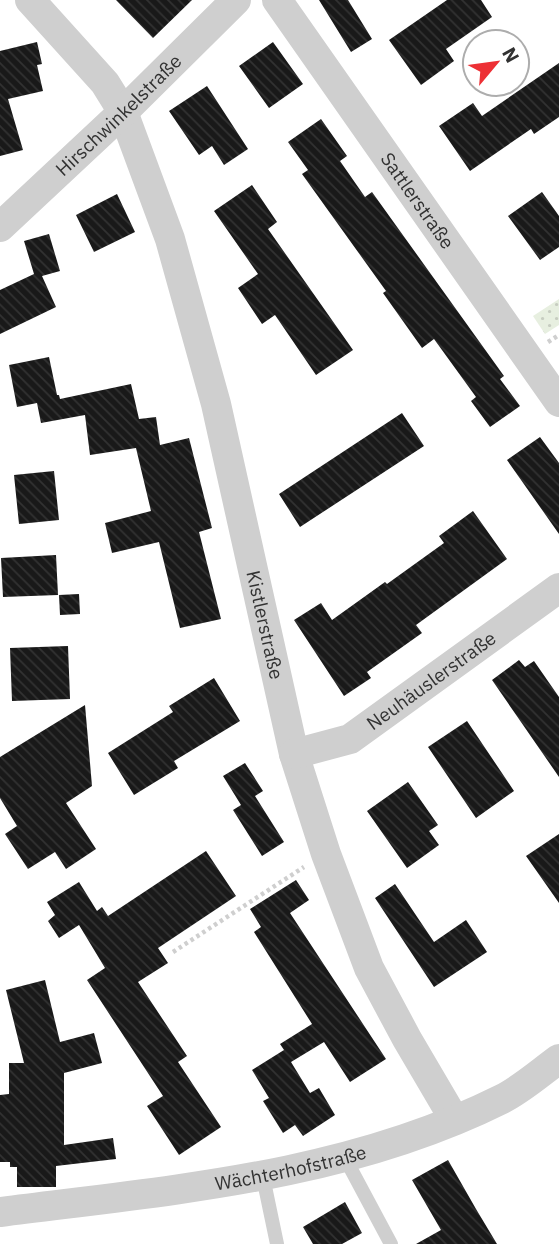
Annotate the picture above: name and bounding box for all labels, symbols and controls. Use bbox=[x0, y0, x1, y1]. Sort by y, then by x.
north arrow bbox=[461, 28, 531, 98]
text: N bbox=[497, 43, 525, 67]
street label: Hirschwinkelstraße bbox=[50, 49, 186, 181]
street label: Sattlerstraße bbox=[376, 148, 460, 253]
street label: Kistlerstraße bbox=[241, 568, 289, 681]
street label: Neuhäuslerstraße bbox=[362, 626, 500, 735]
street label: Wächterhofstraße bbox=[213, 1140, 369, 1196]

